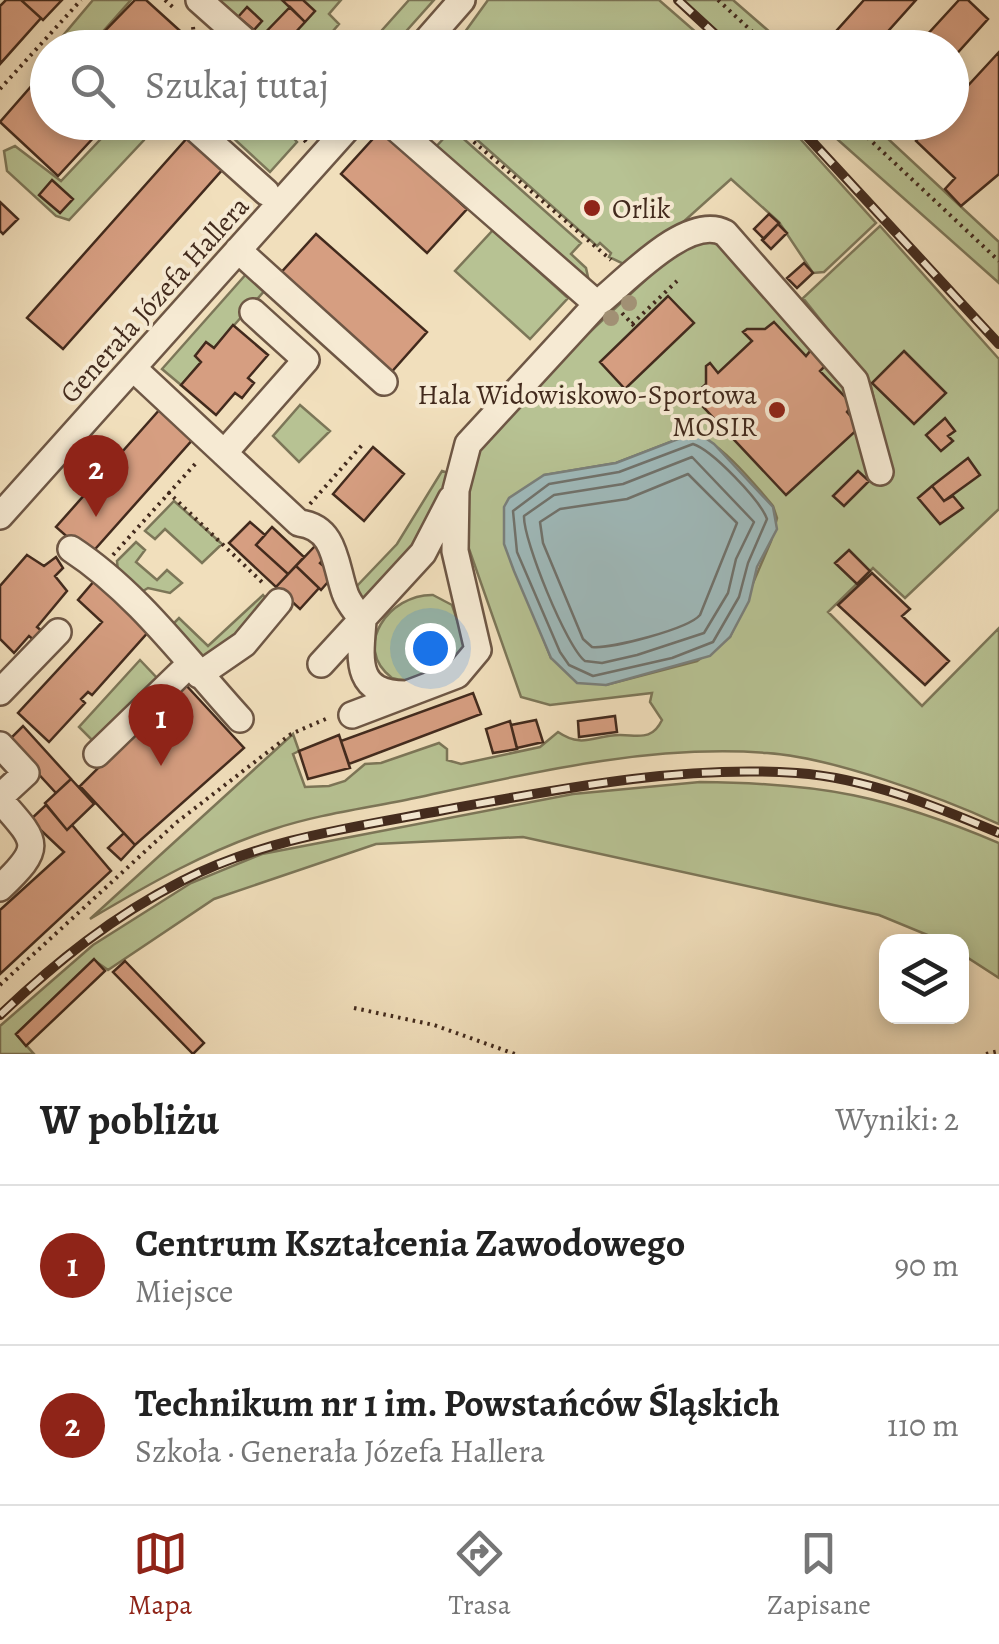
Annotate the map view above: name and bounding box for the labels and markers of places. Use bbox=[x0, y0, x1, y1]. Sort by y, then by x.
place label: Orlik bbox=[612, 190, 671, 228]
marker: Orlik bbox=[581, 197, 603, 219]
place label: Hala Widowiskowo-Sportowa MOSIR bbox=[418, 376, 757, 446]
marker: Hala Widowiskowo-Sportowa MOSIR bbox=[766, 399, 788, 421]
pin: 2 bbox=[64, 434, 128, 517]
pin: 1 bbox=[128, 684, 194, 766]

